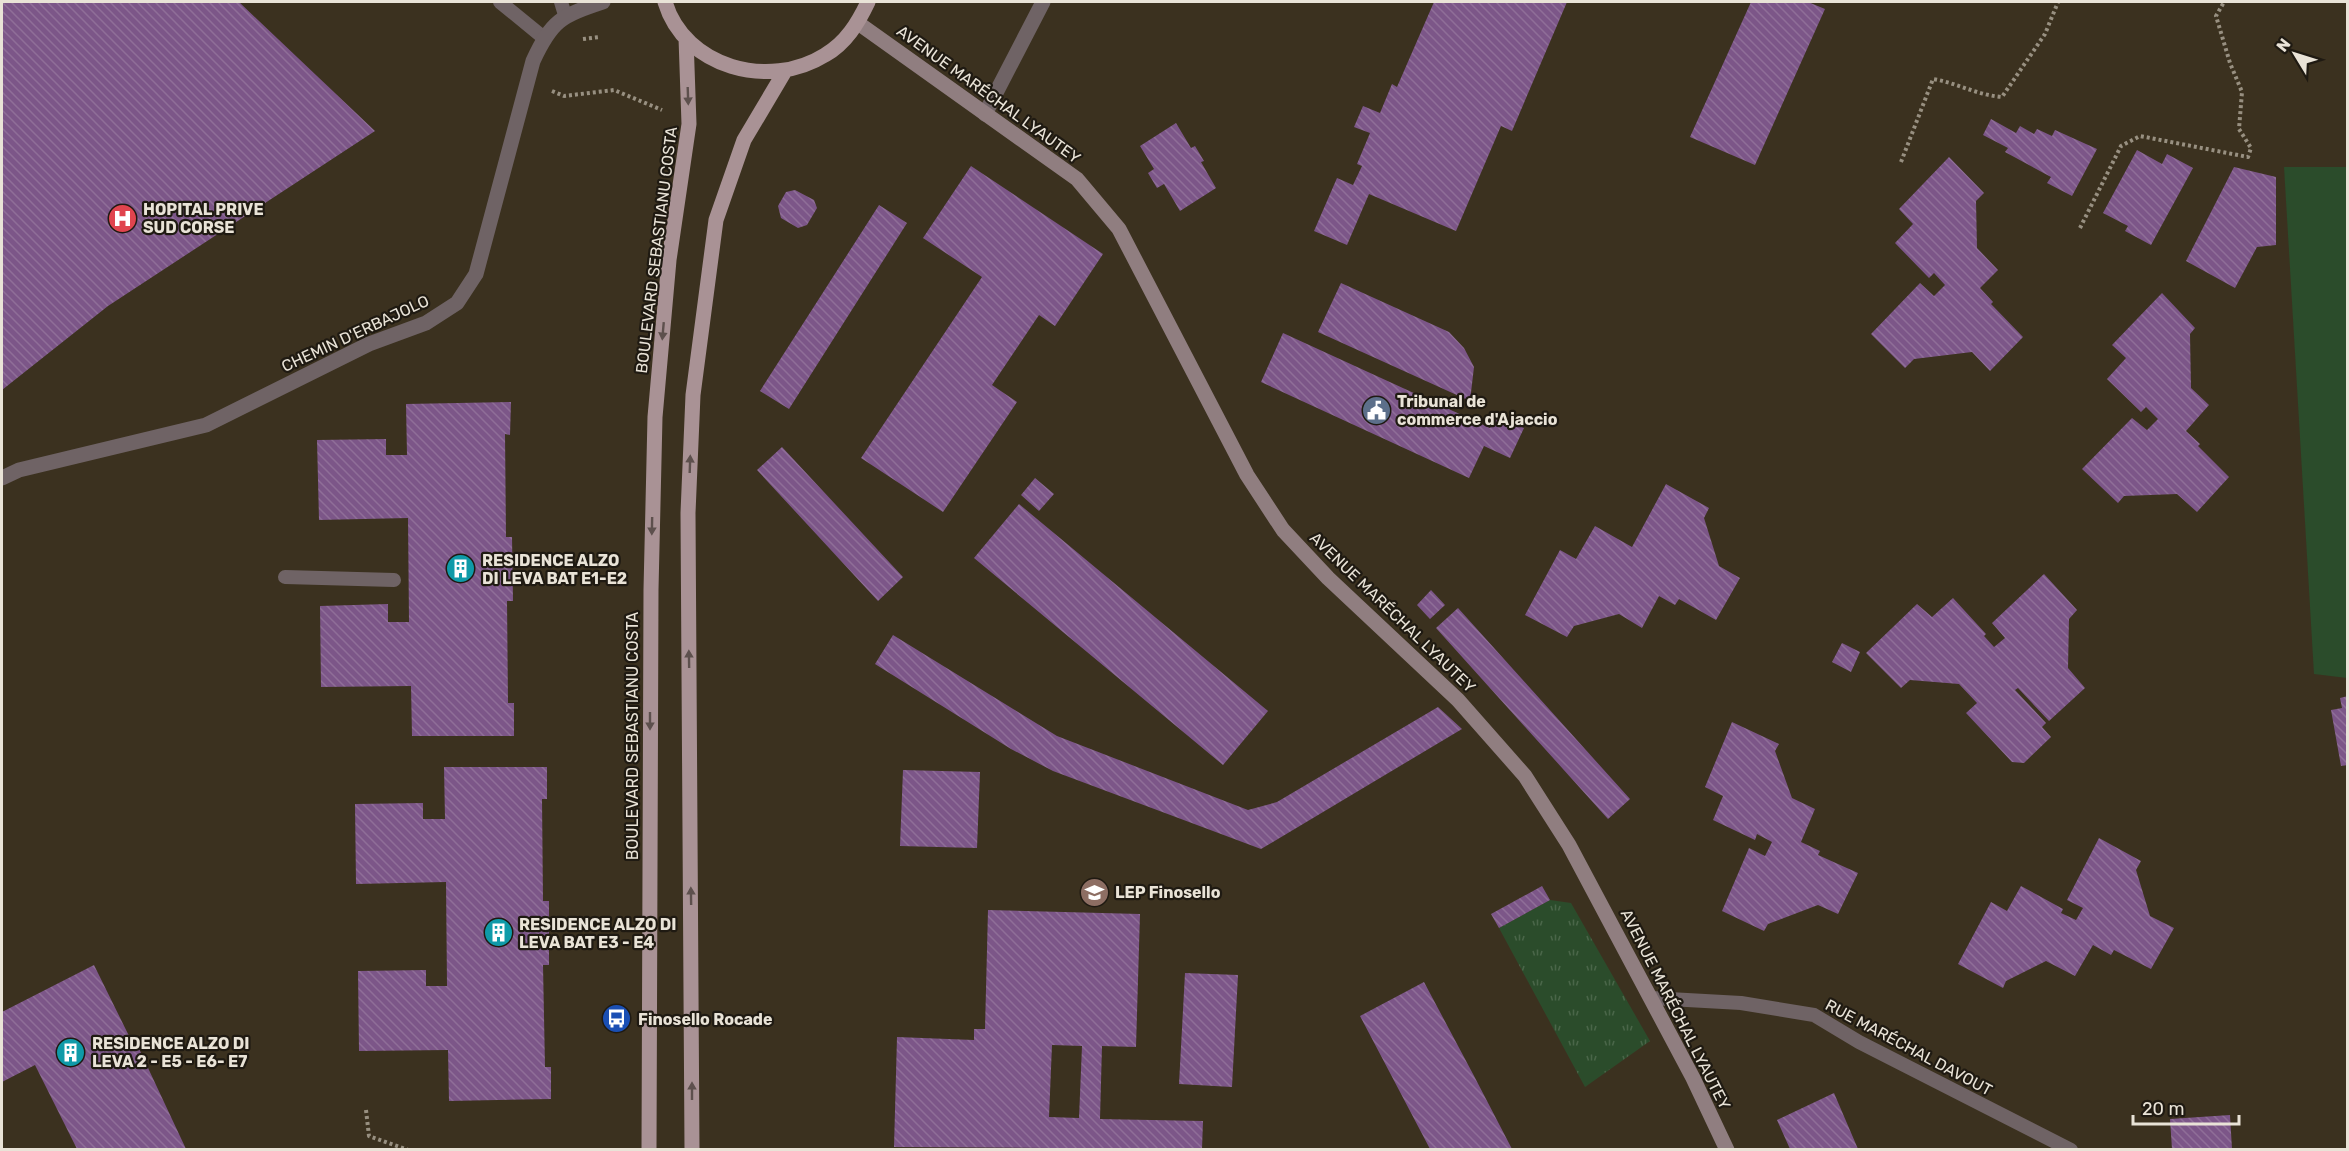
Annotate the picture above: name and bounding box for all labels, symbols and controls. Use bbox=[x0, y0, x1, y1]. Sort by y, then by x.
street label: AVENUE MARÉCHAL LYAUTEY bbox=[893, 21, 1084, 167]
north arrow bbox=[2265, 24, 2325, 84]
text: N bbox=[2273, 35, 2295, 55]
one-way arrow bbox=[683, 87, 692, 106]
street label: BOULEVARD SEBASTIANU COSTA bbox=[632, 125, 681, 375]
place label: HOPITAL PRIVE SUD CORSE bbox=[143, 200, 264, 237]
hospital icon: HOPITAL PRIVE SUD CORSE bbox=[106, 202, 138, 234]
street label: CHEMIN D'ERBAJOLO bbox=[279, 291, 432, 376]
one-way arrow bbox=[658, 322, 668, 341]
place label: Tribunal de commerce d'Ajaccio bbox=[1397, 392, 1558, 429]
public building icon: Tribunal de commerce d'Ajaccio bbox=[1360, 394, 1392, 426]
one-way arrow bbox=[685, 455, 695, 474]
one-way arrow bbox=[648, 516, 657, 535]
street label: AVENUE MARÉCHAL LYAUTEY bbox=[1306, 528, 1479, 696]
place label: RESIDENCE ALZO DI LEVA BAT E1-E2 bbox=[482, 551, 627, 588]
building icon: RESIDENCE ALZO DI LEVA BAT E1-E2 bbox=[445, 553, 477, 585]
street label: BOULEVARD SEBASTIANU COSTA bbox=[623, 611, 642, 860]
one-way arrow bbox=[684, 650, 694, 669]
one-way arrow bbox=[645, 711, 655, 730]
school or university icon: LEP Finosello bbox=[1078, 876, 1110, 908]
place label: LEP Finosello bbox=[1115, 883, 1221, 902]
one-way arrow bbox=[686, 887, 696, 906]
street label: AVENUE MARÉCHAL LYAUTEY bbox=[1617, 906, 1735, 1113]
place label: RESIDENCE ALZO DI LEVA BAT E3 - E4 bbox=[519, 915, 676, 952]
building icon: RESIDENCE ALZO DI LEVA BAT E3 - E4 bbox=[482, 917, 514, 949]
street label: RUE MARÉCHAL DAVOUT bbox=[1822, 995, 1996, 1100]
bus stop icon: Finosello Rocade bbox=[601, 1003, 633, 1035]
place label: Finosello Rocade bbox=[638, 1010, 772, 1029]
place label: RESIDENCE ALZO DI LEVA 2 - E5 - E6- E7 bbox=[92, 1034, 249, 1071]
building icon: RESIDENCE ALZO DI LEVA 2 - E5 - E6- E7 bbox=[55, 1036, 87, 1068]
one-way arrow bbox=[687, 1082, 697, 1101]
scale bar bbox=[2133, 1088, 2240, 1126]
text: 20 m bbox=[2142, 1098, 2184, 1120]

